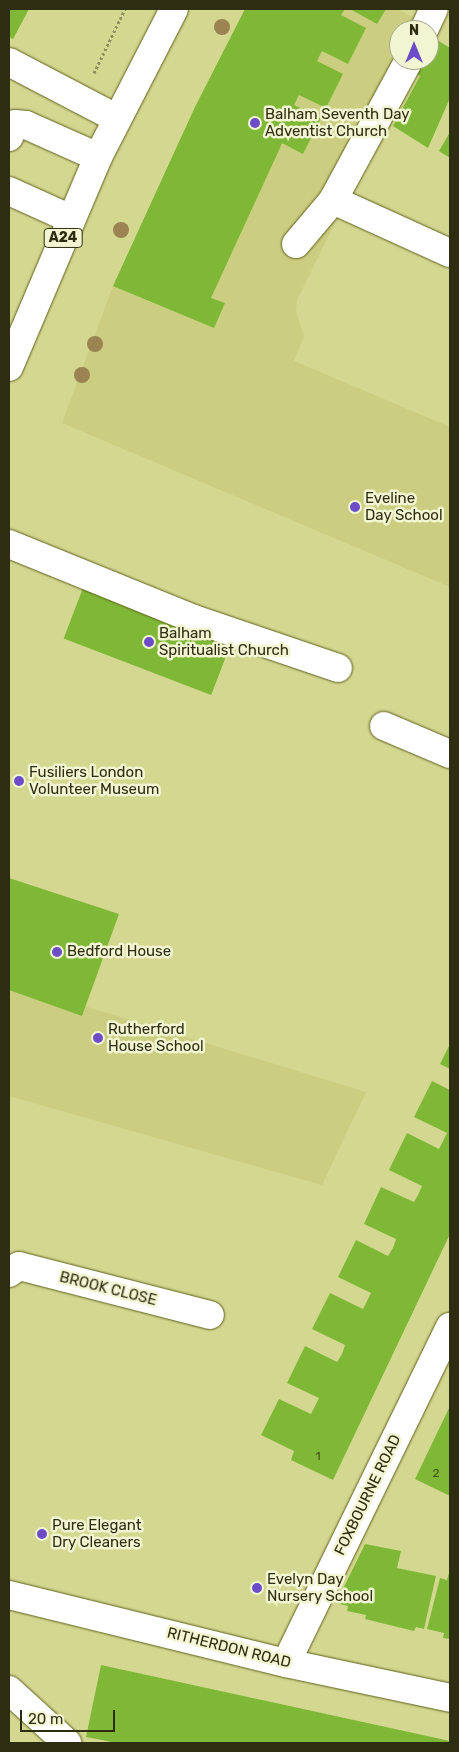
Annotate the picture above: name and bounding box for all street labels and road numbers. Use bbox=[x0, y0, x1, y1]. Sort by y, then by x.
road number: A24 bbox=[43, 227, 83, 250]
street label: BROOK CLOSE bbox=[57, 1268, 159, 1310]
street label: FOXBOURNE ROAD bbox=[331, 1432, 405, 1558]
street label: RITHERDON ROAD bbox=[165, 1624, 293, 1672]

